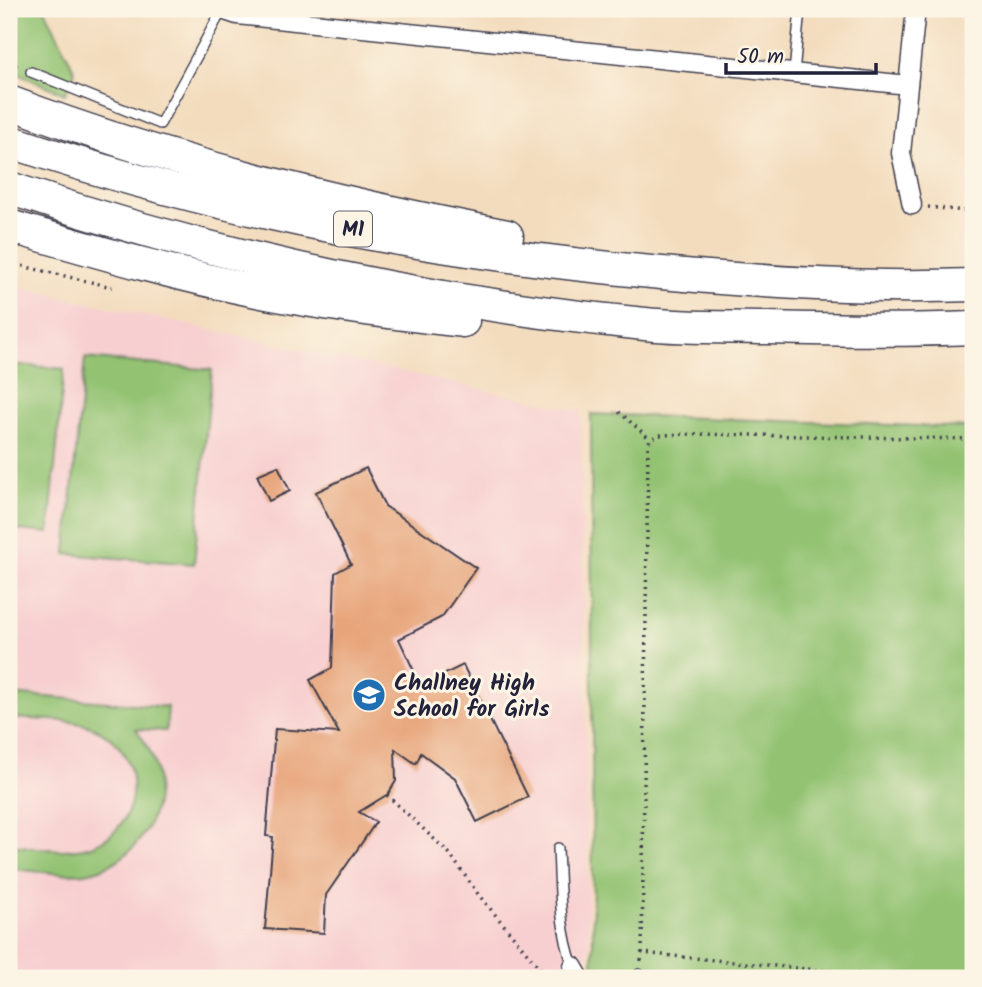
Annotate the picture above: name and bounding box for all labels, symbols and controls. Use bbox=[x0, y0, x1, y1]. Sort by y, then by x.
scale bar bbox=[726, 32, 877, 76]
text: 50 m bbox=[737, 41, 784, 74]
road number: M1 bbox=[334, 212, 372, 246]
place label: Challney High School for Girls bbox=[394, 666, 550, 728]
school or university icon: Challney High School for Girls bbox=[350, 676, 388, 714]

